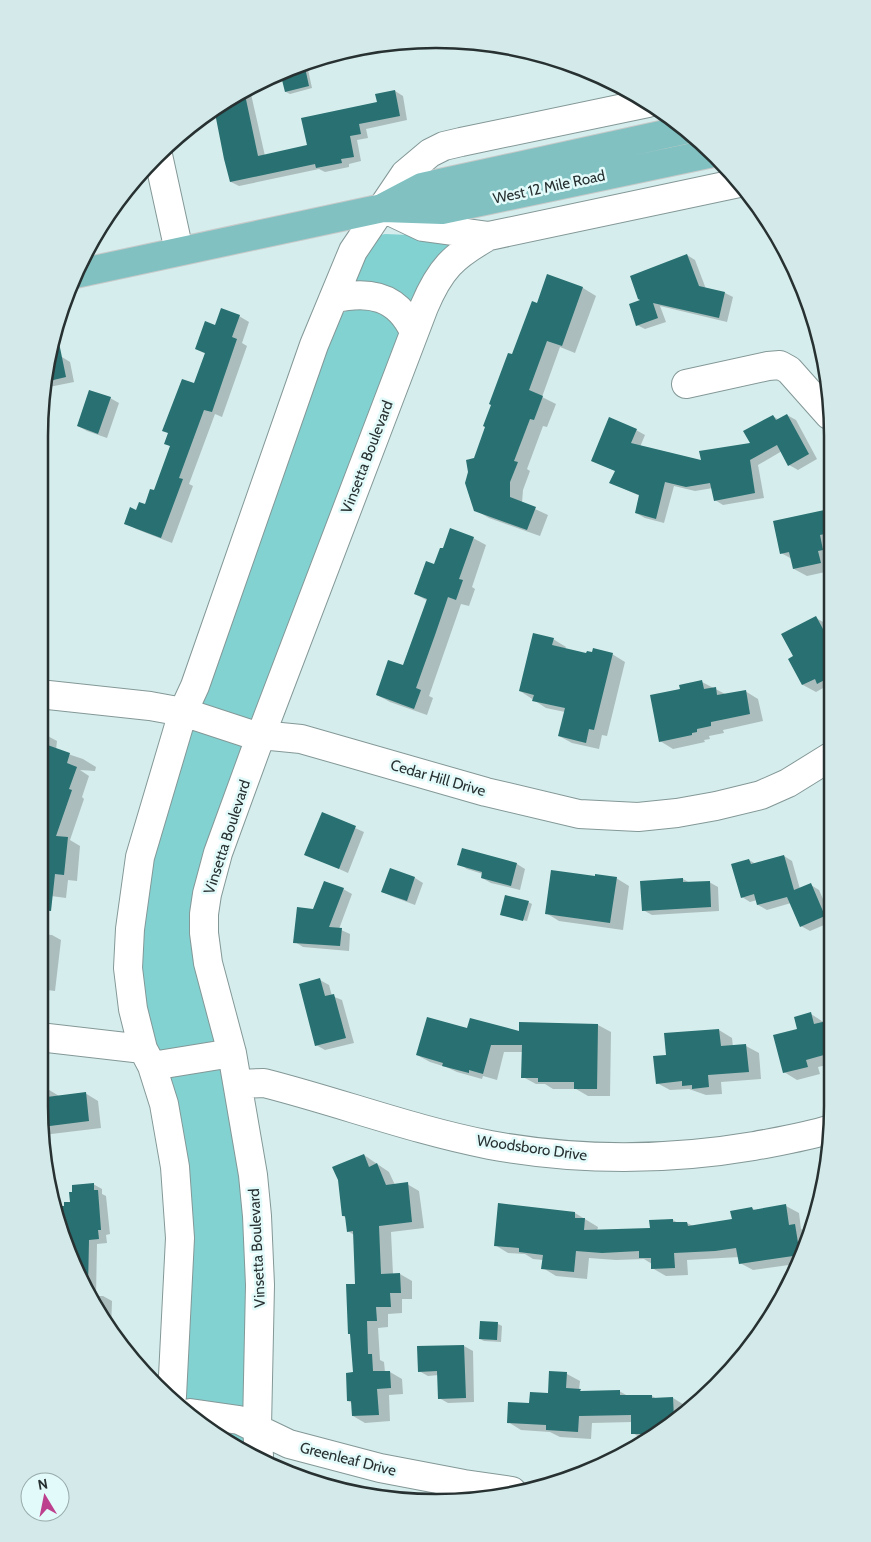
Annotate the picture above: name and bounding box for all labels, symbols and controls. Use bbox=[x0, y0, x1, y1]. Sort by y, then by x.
street label: West 12 Mile Road bbox=[491, 166, 607, 208]
street label: Vinsetta Boulevard bbox=[337, 398, 397, 516]
street label: Cedar Hill Drive bbox=[388, 756, 488, 800]
street label: Vinsetta Boulevard bbox=[200, 777, 254, 897]
street label: Woodsboro Drive bbox=[476, 1131, 589, 1165]
street label: Vinsetta Boulevard bbox=[245, 1188, 269, 1308]
street label: Greenleaf Drive bbox=[298, 1438, 398, 1480]
north arrow bbox=[20, 1472, 70, 1522]
text: N bbox=[36, 1474, 49, 1494]

